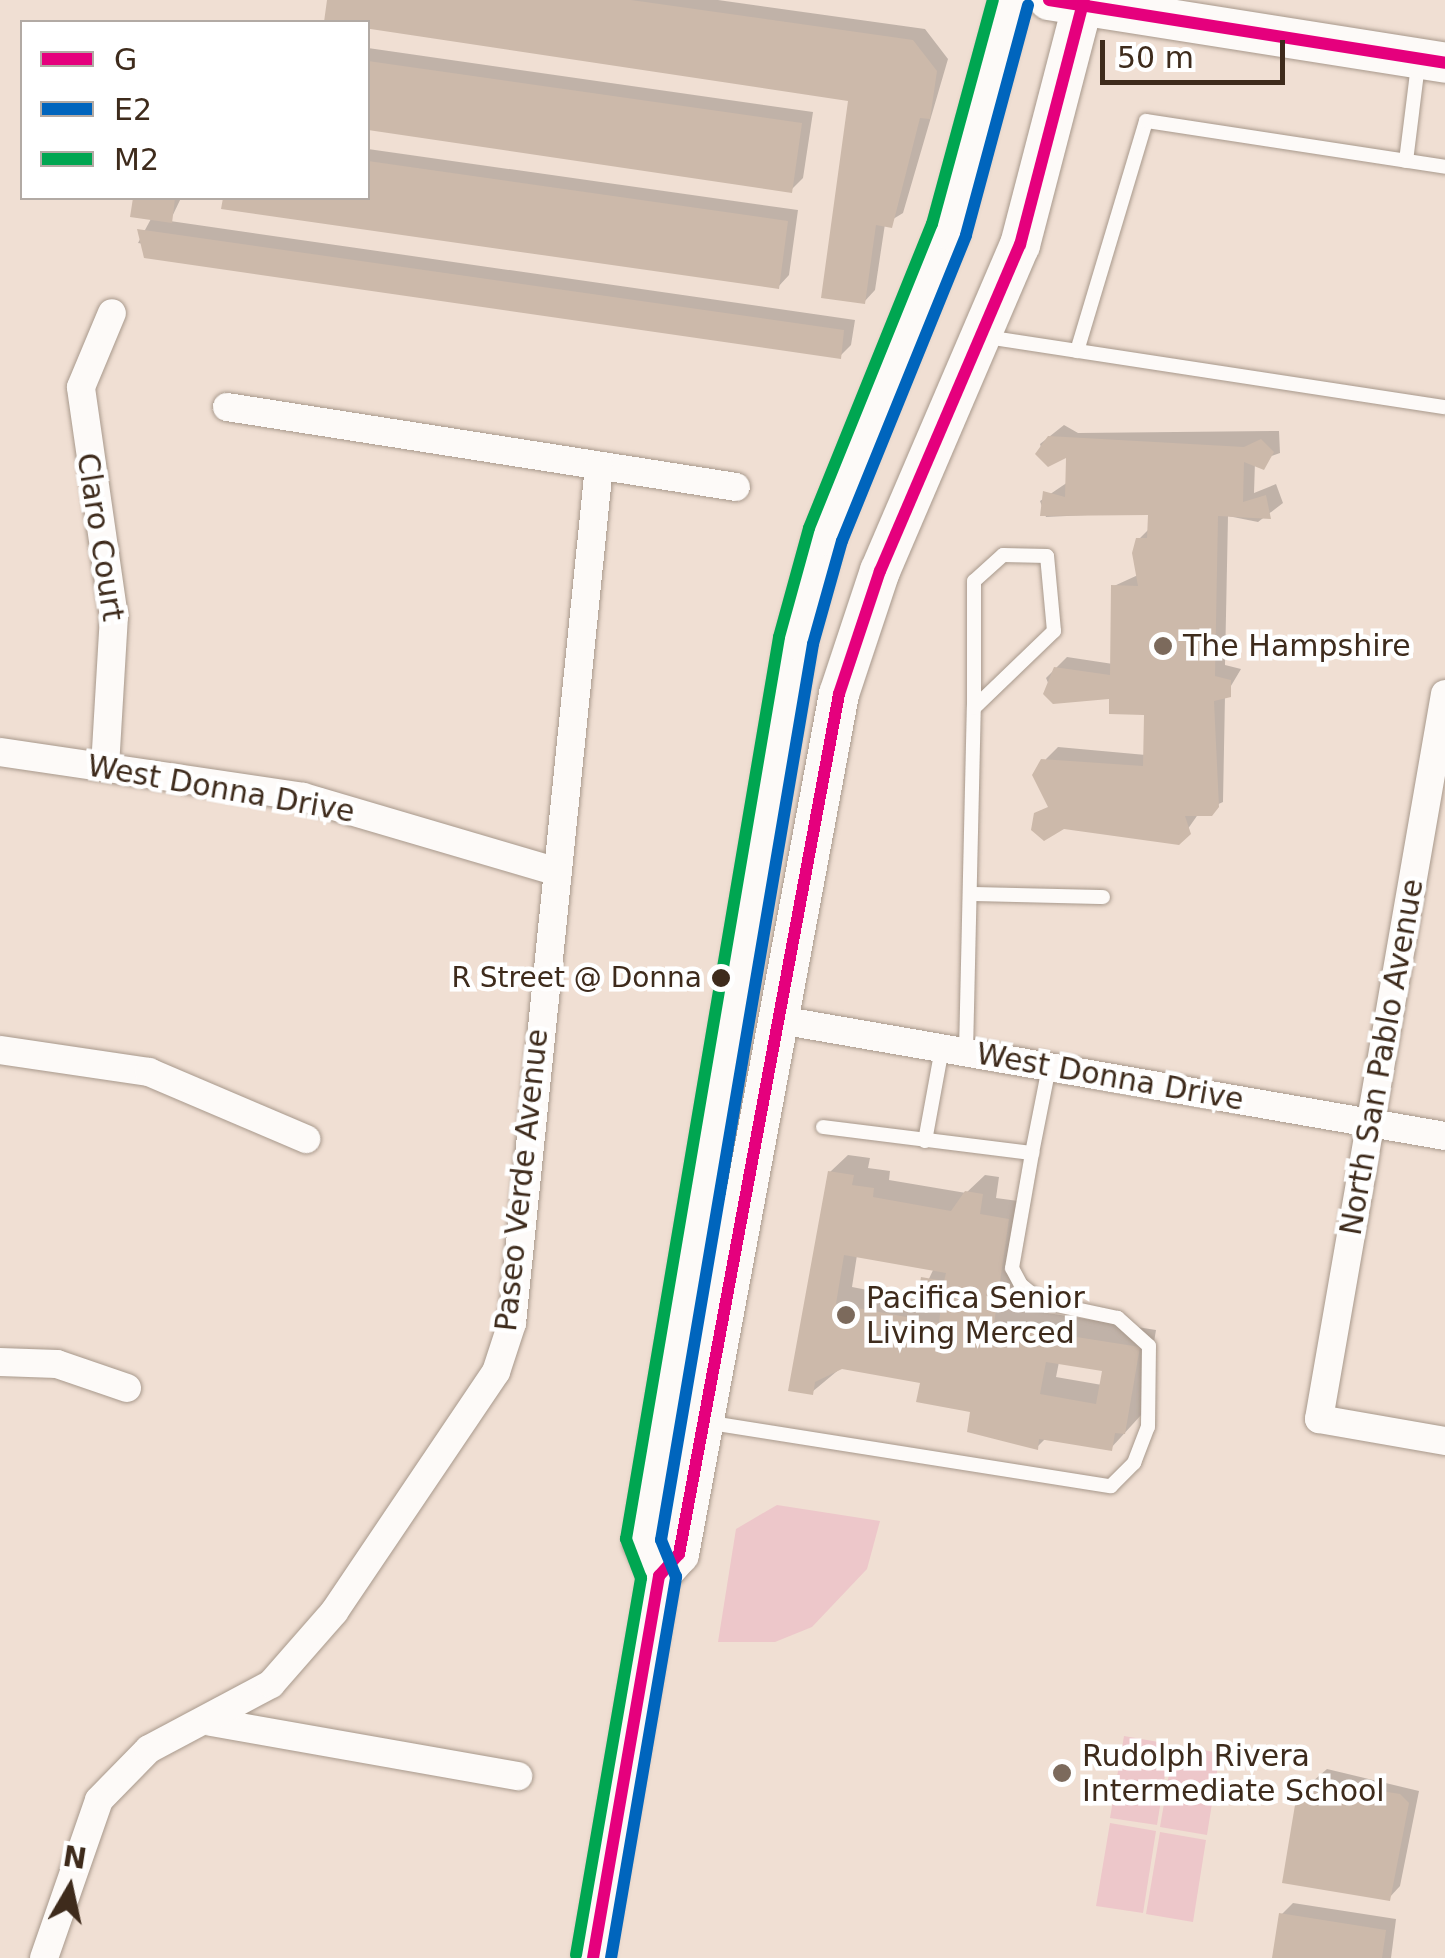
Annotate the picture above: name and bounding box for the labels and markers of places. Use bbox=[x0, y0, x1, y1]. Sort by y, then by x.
place label: The Hampshire bbox=[1183, 628, 1411, 664]
marker: The Hampshire bbox=[1152, 635, 1174, 657]
place label: R Street @ Donna bbox=[451, 961, 702, 995]
marker: R Street @ Donna bbox=[711, 968, 731, 988]
place label: Pacifica Senior Living Merced bbox=[866, 1280, 1085, 1350]
marker: Pacifica Senior Living Merced bbox=[835, 1304, 857, 1326]
place label: Rudolph Rivera Intermediate School bbox=[1082, 1738, 1385, 1808]
marker: Rudolph Rivera Intermediate School bbox=[1051, 1762, 1073, 1784]

